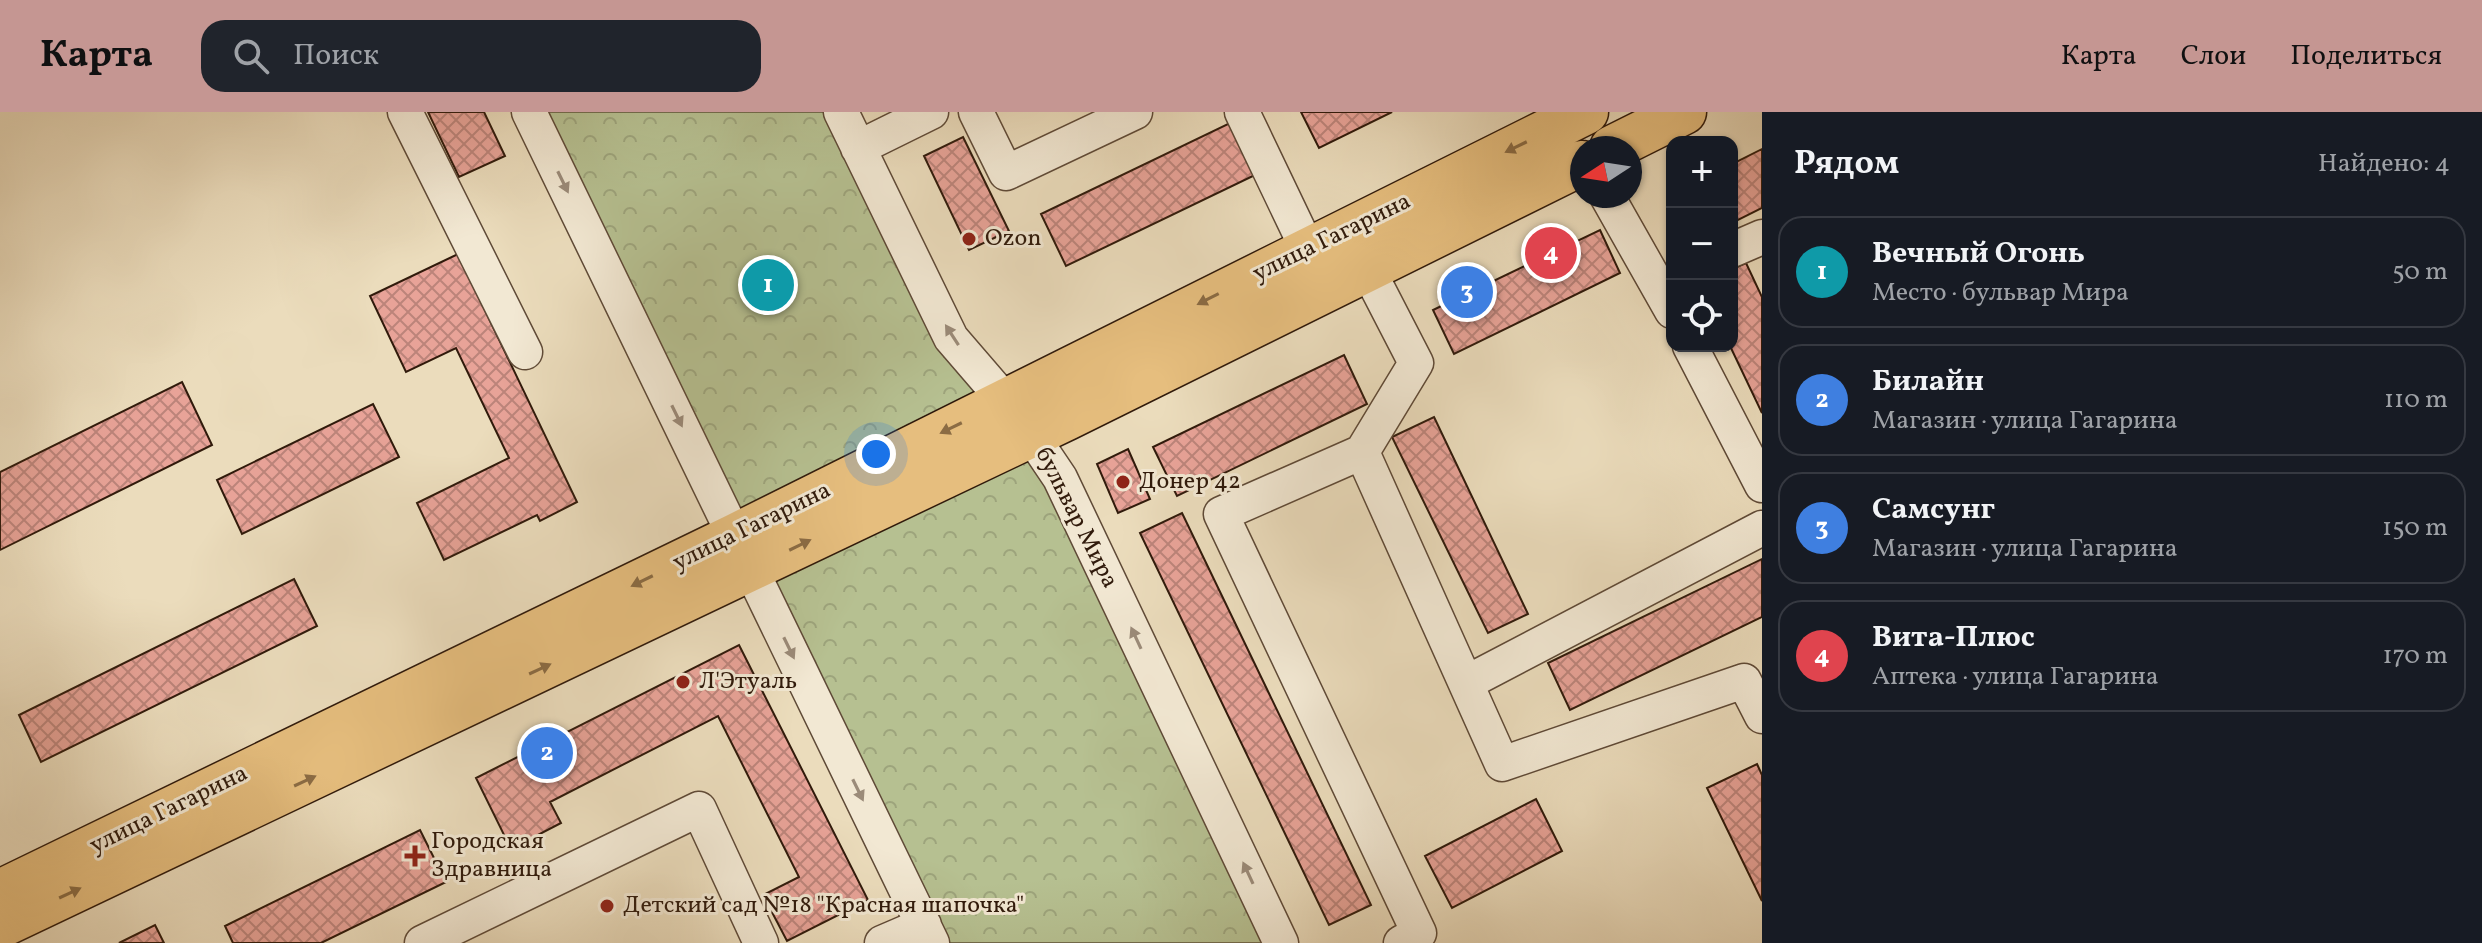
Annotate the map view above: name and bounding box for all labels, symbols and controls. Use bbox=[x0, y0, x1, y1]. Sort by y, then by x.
search box bbox=[201, 20, 761, 92]
text: Карта bbox=[40, 30, 153, 83]
icon: search bbox=[229, 34, 273, 78]
text: Поиск bbox=[293, 35, 379, 77]
text: Карта bbox=[2061, 37, 2137, 76]
text: Слои bbox=[2181, 37, 2246, 76]
text: Поделиться bbox=[2290, 37, 2442, 76]
north arrow bbox=[1570, 136, 1642, 208]
map controls bbox=[1666, 136, 1738, 352]
button: + bbox=[1666, 136, 1738, 208]
one-way arrow bbox=[1505, 140, 1528, 153]
text: Рядом bbox=[1794, 141, 1899, 188]
text: Найдено: 4 bbox=[2318, 146, 2450, 182]
one-way arrow bbox=[556, 171, 570, 194]
street label: улица Гагарина bbox=[1247, 185, 1417, 291]
button: − bbox=[1666, 208, 1738, 280]
place label: Ozon bbox=[985, 222, 1042, 256]
pin: 4 bbox=[1525, 223, 1577, 283]
marker: Ozon bbox=[960, 230, 978, 248]
text: Вечный Огонь bbox=[1872, 233, 2085, 275]
text: 1 bbox=[1817, 254, 1827, 290]
text: 50 m bbox=[2392, 254, 2448, 290]
pin: 1 bbox=[742, 255, 794, 315]
pin: 3 bbox=[1441, 262, 1493, 322]
text: Место · бульвар Мира bbox=[1872, 275, 2129, 311]
button: locate bbox=[1666, 280, 1738, 352]
one-way arrow bbox=[1197, 293, 1220, 306]
one-way arrow bbox=[944, 325, 959, 346]
text: Билайн bbox=[1872, 361, 1984, 403]
text: 2 bbox=[1815, 382, 1829, 418]
text: 110 m bbox=[2384, 382, 2448, 418]
text: Магазин · улица Гагарина bbox=[1872, 403, 2178, 439]
one-way arrow bbox=[670, 404, 684, 428]
one-way arrow bbox=[939, 421, 962, 435]
your location bbox=[856, 434, 896, 474]
street label: бульвар Мира bbox=[1026, 442, 1126, 594]
place label: Донер 42 bbox=[1139, 465, 1241, 499]
marker: Донер 42 bbox=[1114, 473, 1132, 491]
street label: улица Гагарина bbox=[667, 474, 837, 580]
text: Самсунг bbox=[1872, 489, 1995, 531]
text: 3 bbox=[1815, 510, 1829, 546]
text: 150 m bbox=[2382, 510, 2448, 546]
text: Магазин · улица Гагарина bbox=[1872, 531, 2178, 567]
one-way arrow bbox=[788, 538, 811, 552]
one-way arrow bbox=[631, 574, 654, 588]
text: Вита-Плюс bbox=[1872, 617, 2035, 659]
one-way arrow bbox=[1129, 626, 1143, 649]
one-way arrow bbox=[782, 636, 796, 659]
text: 4 bbox=[1814, 638, 1830, 674]
text: 170 m bbox=[2383, 638, 2448, 674]
text: Аптека · улица Гагарина bbox=[1872, 659, 2159, 695]
one-way arrow bbox=[528, 662, 551, 676]
place label: Л'Этуаль bbox=[699, 665, 797, 699]
marker: Л'Этуаль bbox=[674, 673, 692, 691]
pin: 2 bbox=[521, 723, 573, 783]
street label: улица Гагарина bbox=[84, 757, 254, 863]
one-way arrow bbox=[293, 774, 317, 788]
one-way arrow bbox=[851, 778, 865, 801]
place label: Городская Здравница bbox=[431, 825, 552, 887]
marker: Городская Здравница bbox=[406, 847, 424, 865]
one-way arrow bbox=[1241, 861, 1255, 884]
one-way arrow bbox=[59, 886, 82, 900]
place label: Детский сад №18 "Красная шапочка" bbox=[623, 889, 1024, 923]
marker: Детский сад №18 "Красная шапочка" bbox=[598, 897, 616, 915]

